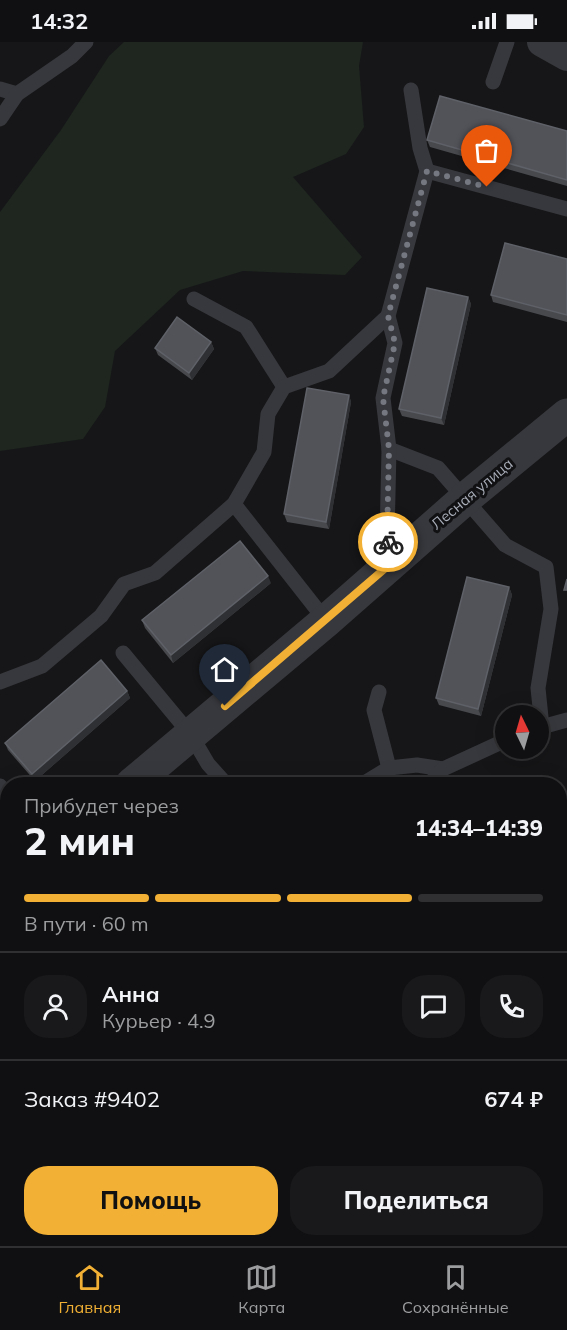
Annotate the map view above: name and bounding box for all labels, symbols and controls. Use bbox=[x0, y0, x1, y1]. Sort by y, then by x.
text: 14:32 bbox=[30, 7, 88, 35]
pin bbox=[461, 125, 512, 187]
icon: bag bbox=[470, 134, 503, 167]
street label: Лесная улица bbox=[427, 454, 517, 533]
courier bbox=[358, 512, 418, 572]
icon: bike bbox=[372, 526, 405, 559]
pin bbox=[199, 644, 250, 706]
icon: home bbox=[208, 653, 241, 686]
north arrow bbox=[495, 705, 549, 759]
map controls bbox=[495, 705, 549, 759]
text: Прибудет через bbox=[24, 793, 179, 818]
text: 14:34–14:39 bbox=[415, 814, 543, 842]
text: 2 мин bbox=[24, 816, 135, 865]
text: В пути · 60 m bbox=[24, 911, 148, 936]
button: person bbox=[24, 975, 87, 1038]
button: chat bbox=[402, 975, 465, 1038]
button: phone bbox=[480, 975, 543, 1038]
text: Анна bbox=[102, 980, 160, 1008]
text: Курьер · 4.9 bbox=[102, 1008, 216, 1033]
text: Заказ #9402 bbox=[24, 1085, 160, 1113]
text: 674 ₽ bbox=[484, 1085, 543, 1113]
button: Помощь bbox=[24, 1166, 278, 1235]
button: Поделиться bbox=[290, 1166, 543, 1235]
tab: Главная bbox=[58, 1261, 121, 1317]
tab: Карта bbox=[238, 1261, 285, 1317]
tab: Сохранённые bbox=[402, 1261, 509, 1317]

